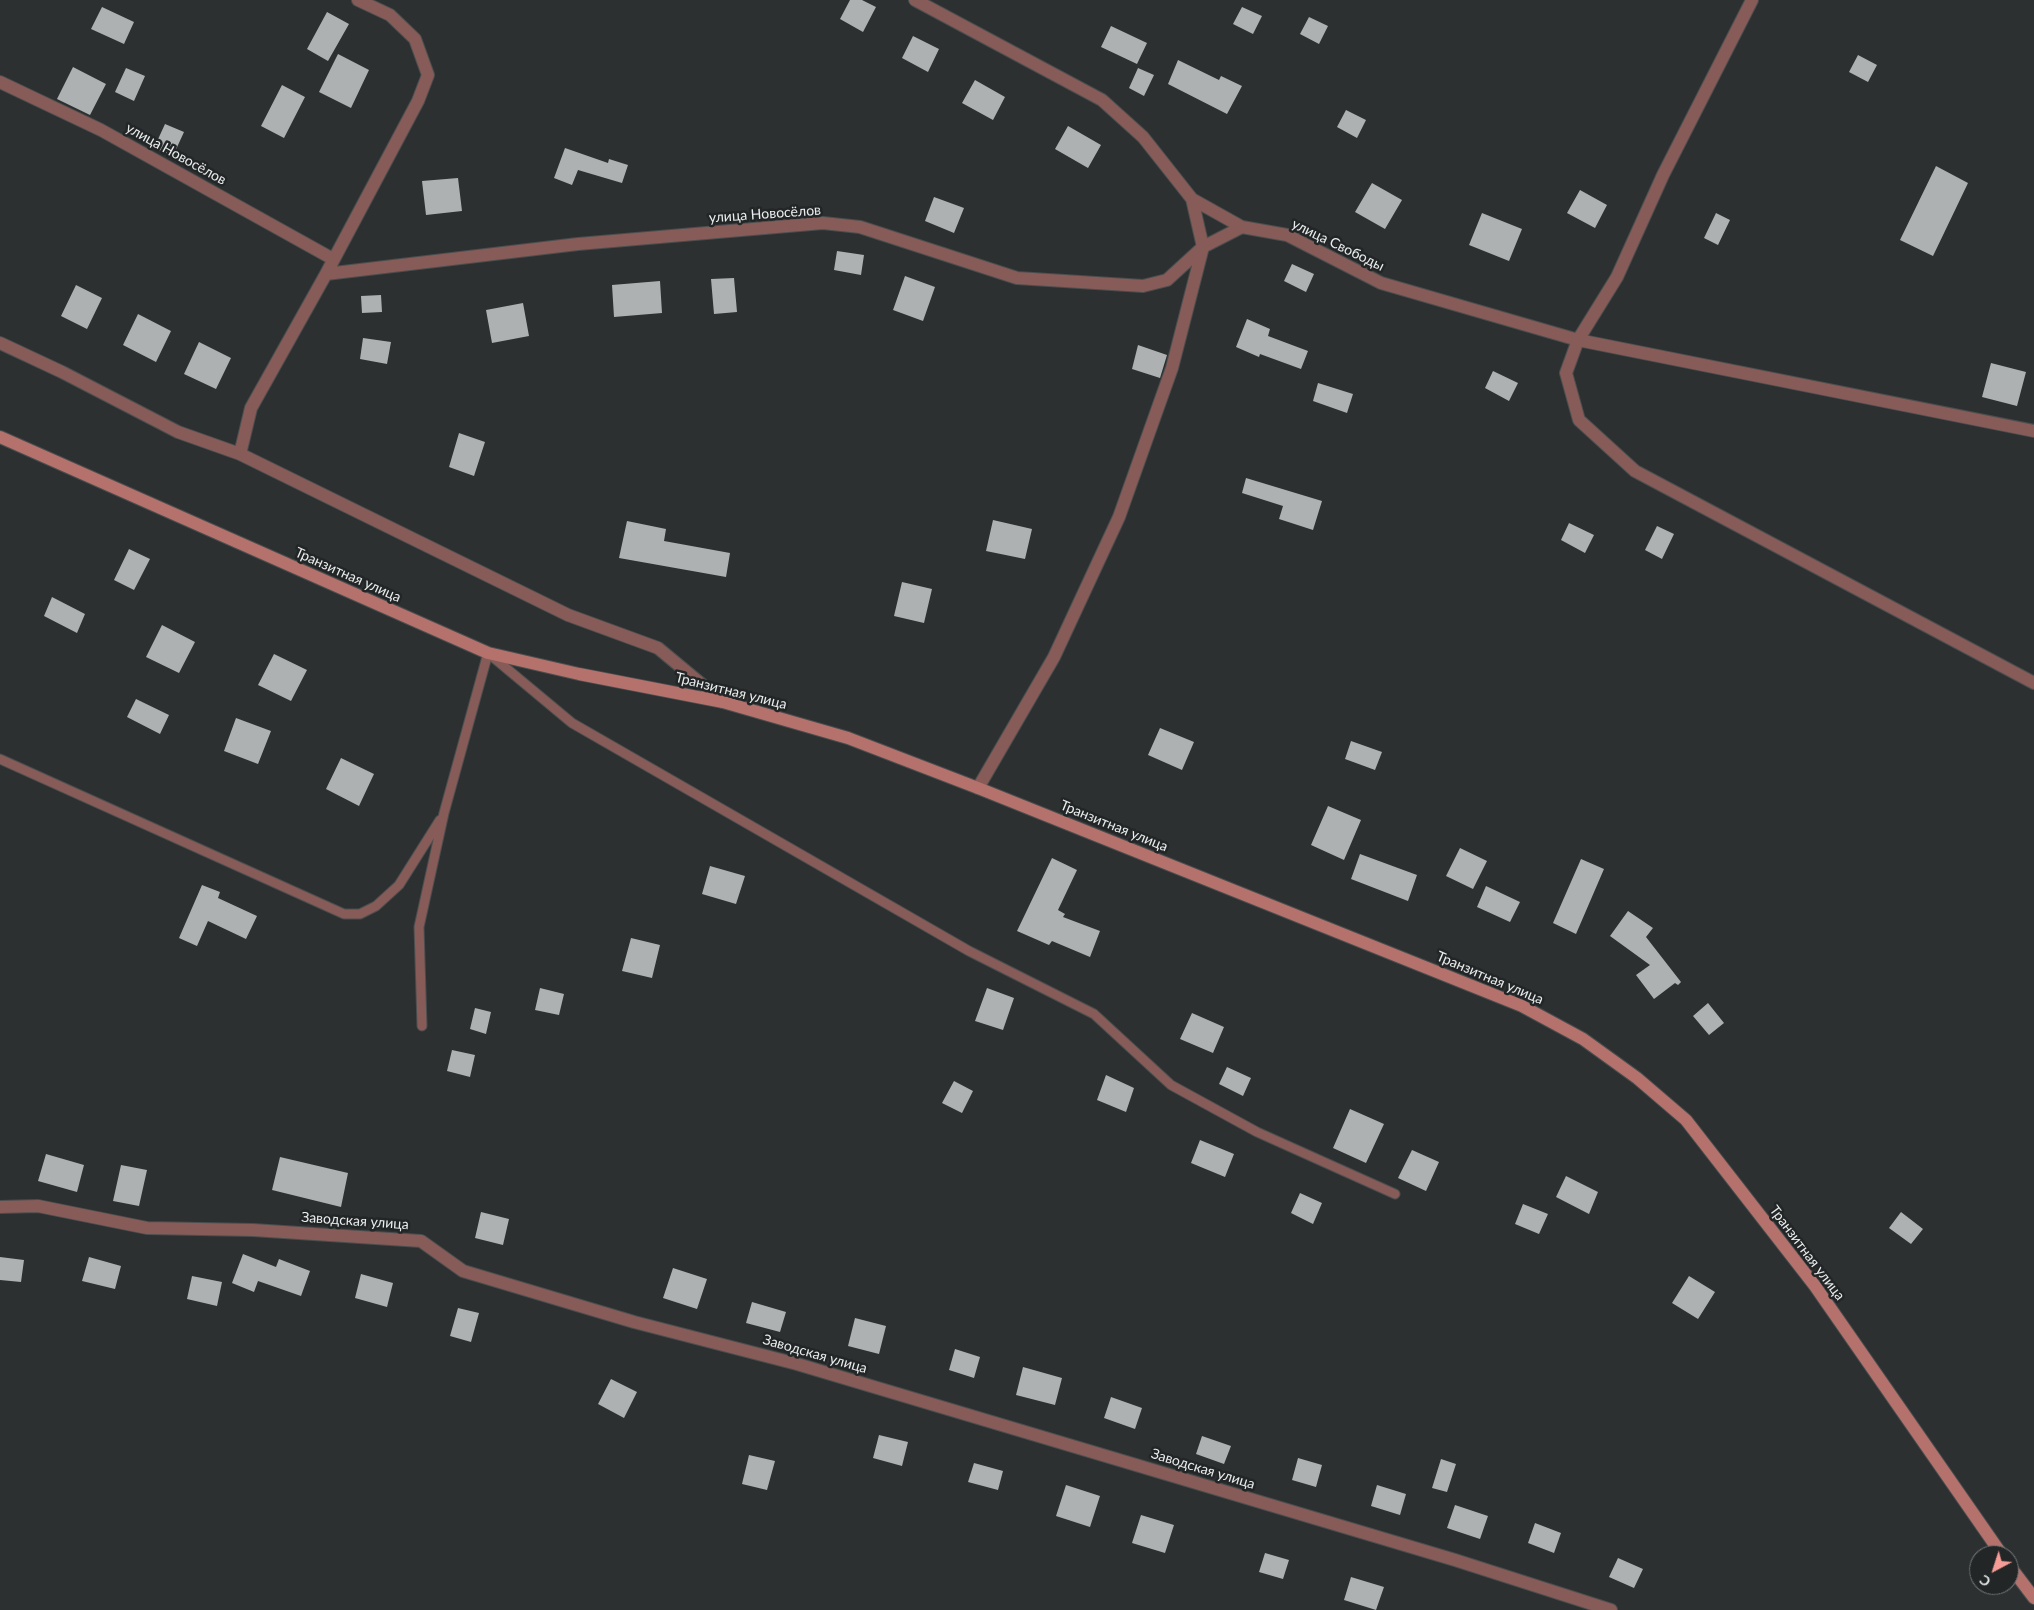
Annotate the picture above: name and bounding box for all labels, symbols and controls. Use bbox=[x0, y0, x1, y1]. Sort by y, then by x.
street label: улица Новосёлов bbox=[123, 119, 229, 189]
street label: улица Новосёлов bbox=[708, 202, 822, 226]
street label: улица Свободы bbox=[1289, 215, 1387, 275]
street label: Транзитная улица bbox=[292, 544, 404, 606]
street label: Транзитная улица bbox=[673, 669, 789, 713]
street label: Транзитная улица bbox=[1058, 797, 1170, 855]
street label: Транзитная улица bbox=[1434, 948, 1546, 1008]
street label: Транзитная улица bbox=[1766, 1202, 1848, 1304]
street label: Заводская улица bbox=[301, 1209, 409, 1233]
street label: Заводская улица bbox=[761, 1331, 869, 1377]
street label: Заводская улица bbox=[1149, 1445, 1257, 1493]
north arrow bbox=[1969, 1545, 2019, 1595]
text: С bbox=[1976, 1572, 1994, 1591]

